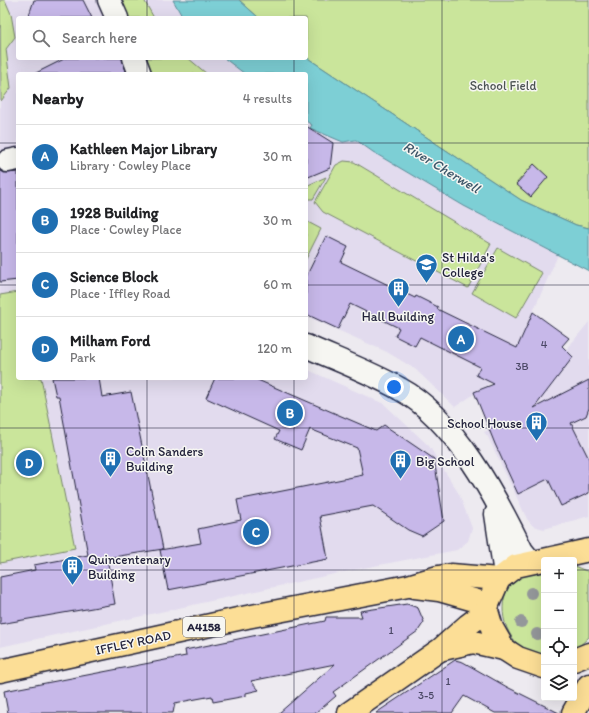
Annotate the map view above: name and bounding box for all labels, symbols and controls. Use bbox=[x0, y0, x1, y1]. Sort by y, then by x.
search box bbox=[16, 16, 308, 60]
icon: search bbox=[30, 27, 52, 49]
text: Search here bbox=[62, 29, 137, 47]
park label: School Field bbox=[470, 78, 536, 93]
text: Nearby bbox=[32, 88, 84, 108]
text: 4 results bbox=[243, 91, 292, 106]
water label: River Cherwell bbox=[400, 138, 484, 198]
text: Kathleen Major Library bbox=[70, 140, 217, 158]
text: A bbox=[41, 149, 49, 164]
text: 30 m bbox=[263, 149, 292, 164]
text: Library · Cowley Place bbox=[70, 158, 191, 173]
text: 1928 Building bbox=[70, 204, 158, 222]
text: B bbox=[41, 213, 49, 228]
text: 30 m bbox=[263, 213, 292, 228]
text: Place · Cowley Place bbox=[70, 222, 182, 237]
place label: St Hilda's College bbox=[442, 250, 495, 280]
school or university icon: St Hilda's College bbox=[413, 251, 439, 284]
text: Science Block bbox=[70, 268, 158, 286]
building icon: Hall Building bbox=[385, 275, 411, 308]
text: C bbox=[41, 277, 49, 292]
text: 60 m bbox=[263, 277, 292, 292]
text: Place · Iffley Road bbox=[70, 286, 170, 301]
place label: Hall Building bbox=[362, 309, 435, 324]
pin: A bbox=[448, 324, 474, 354]
text: Milham Ford bbox=[70, 332, 150, 350]
house number: 4 bbox=[541, 338, 548, 351]
text: D bbox=[41, 341, 49, 356]
text: 120 m bbox=[257, 341, 292, 356]
text: Park bbox=[70, 350, 96, 365]
house number: 3B bbox=[515, 360, 529, 373]
your location bbox=[384, 377, 404, 397]
pin: B bbox=[277, 398, 303, 428]
building icon: School House bbox=[524, 410, 550, 443]
place label: School House bbox=[447, 416, 522, 431]
place label: Colin Sanders Building bbox=[126, 444, 204, 474]
building icon: Colin Sanders Building bbox=[98, 445, 124, 478]
pin: D bbox=[16, 448, 42, 478]
building icon: Big School bbox=[388, 448, 414, 481]
place label: Big School bbox=[416, 454, 475, 469]
pin: C bbox=[243, 517, 269, 547]
place label: Quincentenary Building bbox=[88, 552, 171, 582]
building icon: Quincentenary Building bbox=[60, 553, 86, 586]
map controls bbox=[541, 557, 577, 701]
button: + bbox=[541, 557, 577, 593]
button: − bbox=[541, 593, 577, 629]
road number: A4158 bbox=[183, 617, 225, 637]
house number: 1 bbox=[388, 624, 394, 637]
street label: IFFLEY ROAD bbox=[94, 627, 173, 658]
button: locate bbox=[541, 629, 577, 665]
button: layers bbox=[541, 665, 577, 701]
house number: 1 bbox=[445, 675, 451, 688]
house number: 3-5 bbox=[418, 689, 434, 702]

